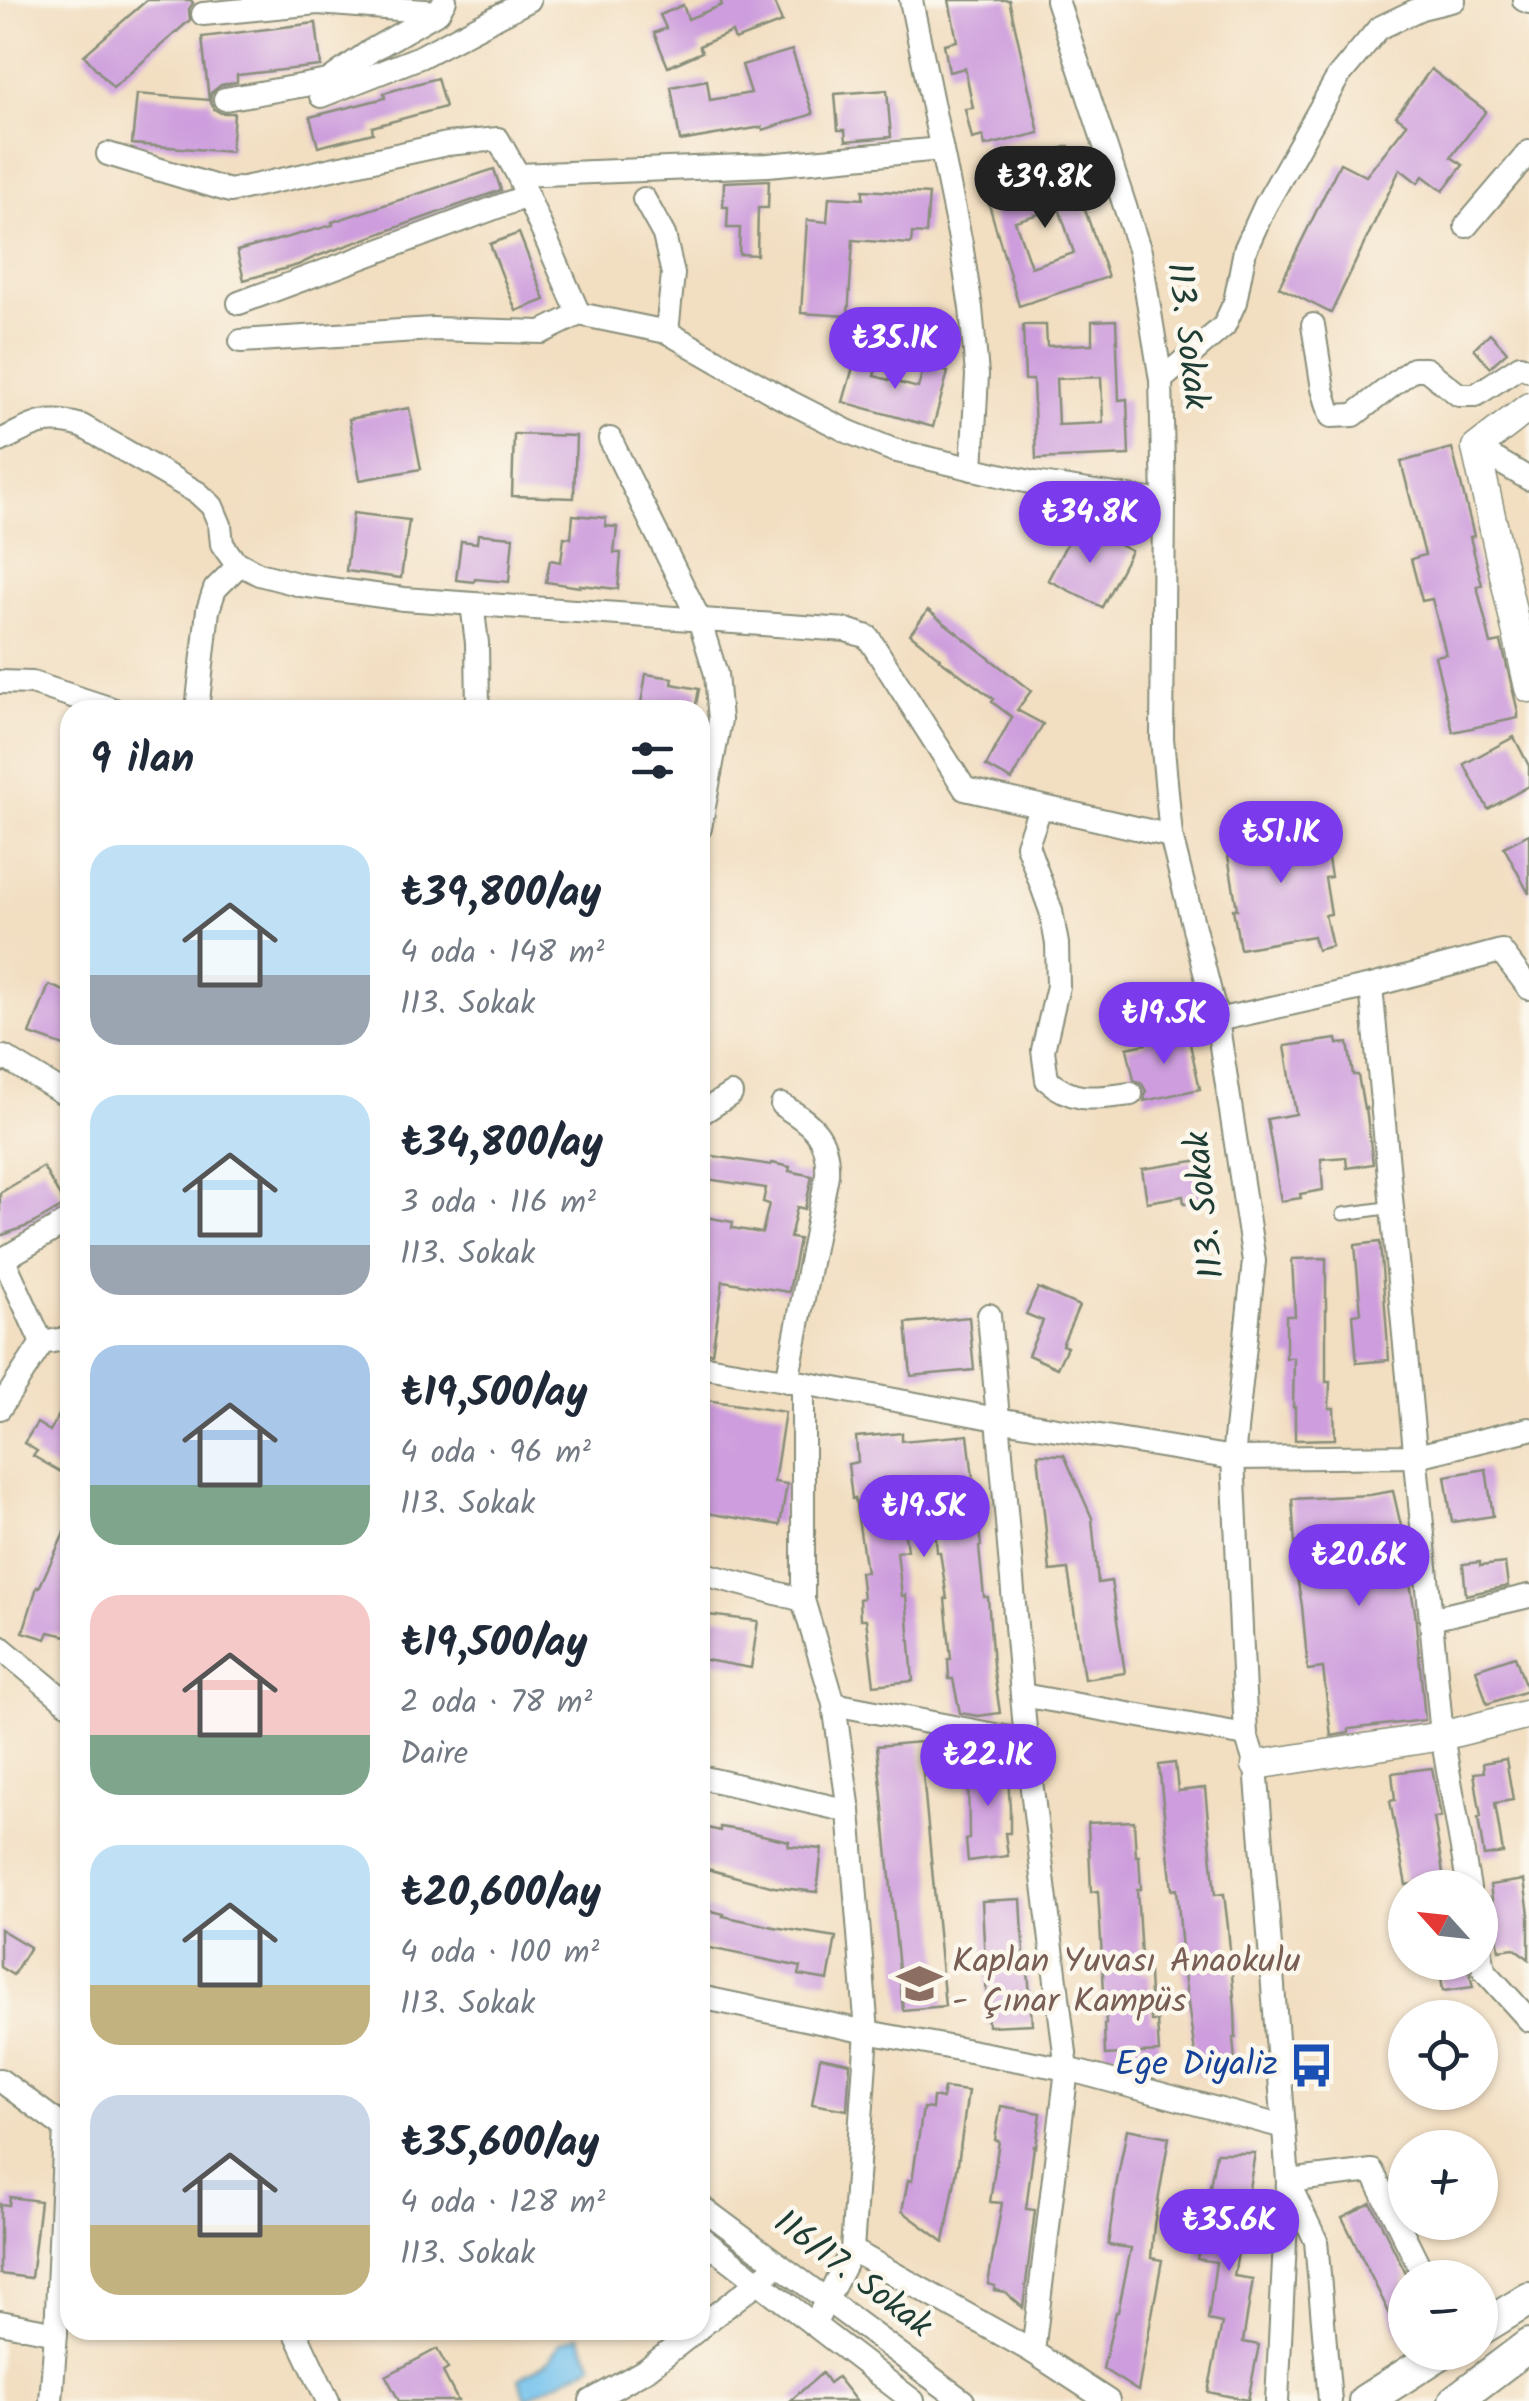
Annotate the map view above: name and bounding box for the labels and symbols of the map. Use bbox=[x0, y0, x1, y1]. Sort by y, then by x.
pin: ₺39.8K bbox=[964, 146, 1126, 231]
street label: 113. Sokak bbox=[1149, 259, 1223, 413]
pin: ₺35.1K bbox=[814, 307, 976, 392]
pin: ₺34.8K bbox=[1009, 481, 1171, 566]
pin: ₺51.1K bbox=[1200, 801, 1362, 886]
pin: ₺19.5K bbox=[1083, 982, 1245, 1067]
street label: 113. Sokak bbox=[1170, 1128, 1242, 1282]
pin: ₺19.5K bbox=[843, 1475, 1005, 1560]
pin: ₺20.6K bbox=[1278, 1524, 1440, 1609]
pin: ₺22.1K bbox=[907, 1724, 1069, 1809]
north arrow bbox=[1388, 1870, 1498, 1980]
place label: Kaplan Yuvası Anaokulu - Çınar Kampüs bbox=[952, 1935, 1301, 2031]
school or university icon: Kaplan Yuvası Anaokulu - Çınar Kampüs bbox=[895, 1959, 943, 2007]
place label: Ege Diyaliz bbox=[1115, 2038, 1278, 2094]
bus stop icon: Ege Diyaliz bbox=[1287, 2042, 1335, 2090]
pin: ₺35.6K bbox=[1148, 2189, 1310, 2274]
street label: 116/17. Sokak bbox=[760, 2196, 944, 2354]

